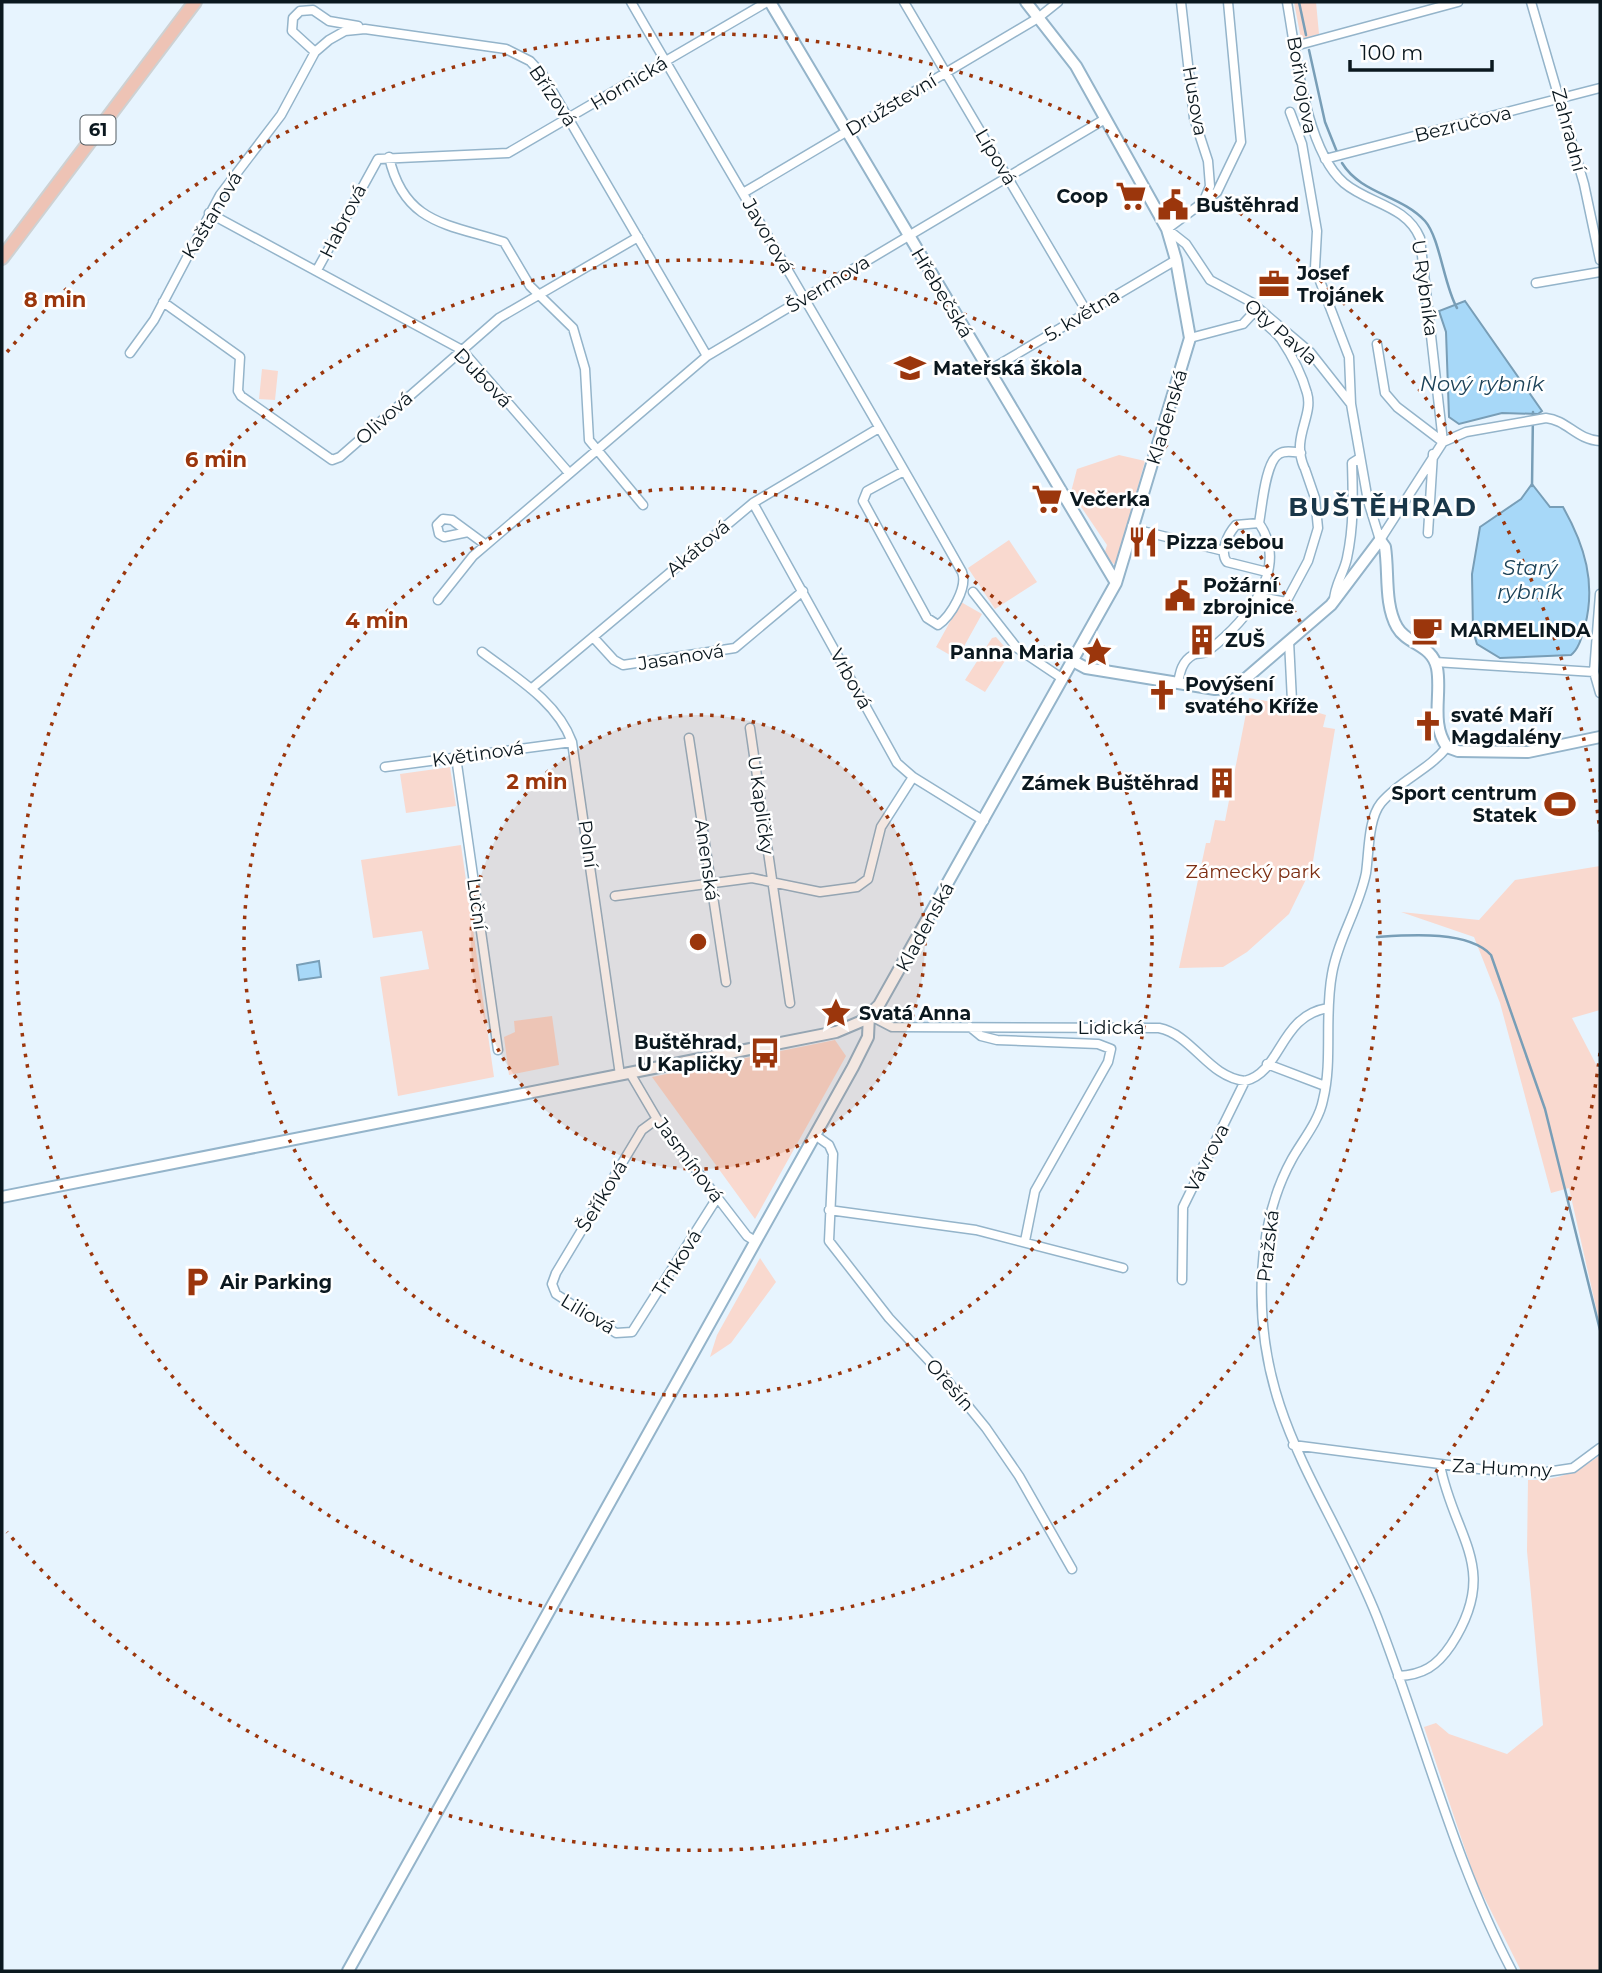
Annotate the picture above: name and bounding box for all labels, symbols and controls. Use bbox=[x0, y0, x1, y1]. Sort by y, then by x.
scale bar bbox=[1350, 28, 1492, 72]
street label: Bořivojova bbox=[1282, 34, 1322, 136]
text: 100 m bbox=[1360, 40, 1423, 65]
street label: Hornická bbox=[586, 51, 672, 115]
street label: Břízová bbox=[524, 61, 582, 131]
street label: Husova bbox=[1178, 64, 1212, 138]
street label: Družstevní bbox=[841, 68, 941, 141]
street label: Zahradní bbox=[1547, 86, 1591, 175]
street label: Bezručova bbox=[1412, 101, 1514, 147]
road number: 61 bbox=[80, 116, 116, 145]
street label: Lípová bbox=[970, 125, 1022, 189]
street label: Kaštanová bbox=[177, 167, 247, 263]
supermarket icon: Coop bbox=[1114, 179, 1148, 213]
street label: Habrová bbox=[315, 180, 371, 262]
place label: Coop bbox=[1057, 185, 1108, 208]
public building icon: Buštěhrad bbox=[1156, 188, 1190, 222]
street label: Javorová bbox=[737, 194, 799, 278]
place label: Buštěhrad bbox=[1196, 194, 1299, 217]
street label: U Rybníka bbox=[1407, 238, 1443, 338]
street label: Hřebečská bbox=[906, 244, 978, 342]
street label: Švermova bbox=[782, 250, 874, 318]
place label: Josef Trojánek bbox=[1296, 262, 1385, 307]
office icon: Josef Trojánek bbox=[1257, 267, 1291, 301]
street label: 5. května bbox=[1040, 284, 1124, 346]
text: 8 min bbox=[24, 287, 86, 312]
street label: Oty Pavla bbox=[1240, 294, 1322, 370]
street label: Dubová bbox=[449, 343, 517, 413]
school or university icon: Mateřská škola bbox=[893, 351, 927, 385]
place label: Mateřská škola bbox=[933, 357, 1082, 380]
street label: Kladenská bbox=[1142, 366, 1192, 468]
water label: Nový rybník bbox=[1420, 371, 1546, 396]
street label: Olivová bbox=[351, 386, 417, 450]
text: 6 min bbox=[185, 447, 247, 472]
supermarket icon: Večerka bbox=[1030, 482, 1064, 516]
place label: Večerka bbox=[1069, 488, 1150, 511]
district label: BUŠTĚHRAD bbox=[1288, 491, 1478, 523]
street label: Akátová bbox=[661, 515, 735, 581]
restaurant icon: Pizza sebou bbox=[1126, 525, 1160, 559]
place label: Pizza sebou bbox=[1166, 531, 1284, 554]
water label: Starý rybník bbox=[1497, 555, 1565, 604]
place label: Požární zbrojnice bbox=[1203, 574, 1295, 619]
public building icon: Požární zbrojnice bbox=[1163, 579, 1197, 613]
text: 4 min bbox=[345, 608, 409, 633]
cafe icon: MARMELINDA bbox=[1410, 613, 1444, 647]
place label: MARMELINDA bbox=[1450, 619, 1591, 642]
building icon: ZUŠ bbox=[1185, 623, 1219, 657]
place label: ZUŠ bbox=[1225, 628, 1265, 652]
place icon: Panna Maria bbox=[1080, 635, 1114, 669]
street label: Jasanová bbox=[635, 639, 726, 675]
place label: Panna Maria bbox=[950, 641, 1074, 664]
street label: Vrbová bbox=[825, 645, 877, 713]
place label: Povýšení svatého Kříže bbox=[1185, 673, 1318, 718]
church icon: Povýšení svatého Kříže bbox=[1145, 678, 1179, 712]
place label: svaté Maří Magdalény bbox=[1451, 704, 1562, 749]
church icon: svaté Maří Magdalény bbox=[1411, 709, 1445, 743]
street label: Květinová bbox=[430, 736, 526, 772]
street label: U Kapličky bbox=[743, 754, 779, 856]
building icon: Zámek Buštěhrad bbox=[1205, 766, 1239, 800]
text: 2 min bbox=[506, 769, 568, 794]
place label: Zámek Buštěhrad bbox=[1022, 772, 1199, 795]
place label: Sport centrum Statek bbox=[1392, 782, 1538, 827]
sports icon: Sport centrum Statek bbox=[1543, 787, 1577, 821]
street label: Polní bbox=[573, 818, 603, 870]
street label: Anenská bbox=[690, 818, 724, 902]
park label: Zámecký park bbox=[1186, 860, 1321, 883]
street label: Luční bbox=[462, 876, 492, 932]
street label: Kladenská bbox=[891, 878, 959, 976]
centre of rings bbox=[686, 930, 710, 954]
place icon: Svatá Anna bbox=[819, 996, 853, 1030]
place label: Svatá Anna bbox=[859, 1002, 971, 1025]
street label: Lidická bbox=[1077, 1016, 1145, 1039]
place label: Buštěhrad, U Kapličky bbox=[634, 1031, 743, 1076]
bus stop icon: Buštěhrad, U Kapličky bbox=[748, 1036, 782, 1070]
street label: Jasmínová bbox=[649, 1112, 729, 1207]
street label: Vávrova bbox=[1180, 1120, 1234, 1196]
street label: Šeříková bbox=[572, 1156, 632, 1236]
street label: Pražská bbox=[1252, 1209, 1284, 1283]
street label: Trnková bbox=[647, 1225, 707, 1301]
parking icon: Air Parking bbox=[180, 1265, 214, 1299]
place label: Air Parking bbox=[219, 1271, 332, 1294]
street label: Liliová bbox=[557, 1289, 619, 1339]
street label: Ořešín bbox=[921, 1354, 979, 1416]
street label: Za Humny bbox=[1452, 1454, 1553, 1482]

